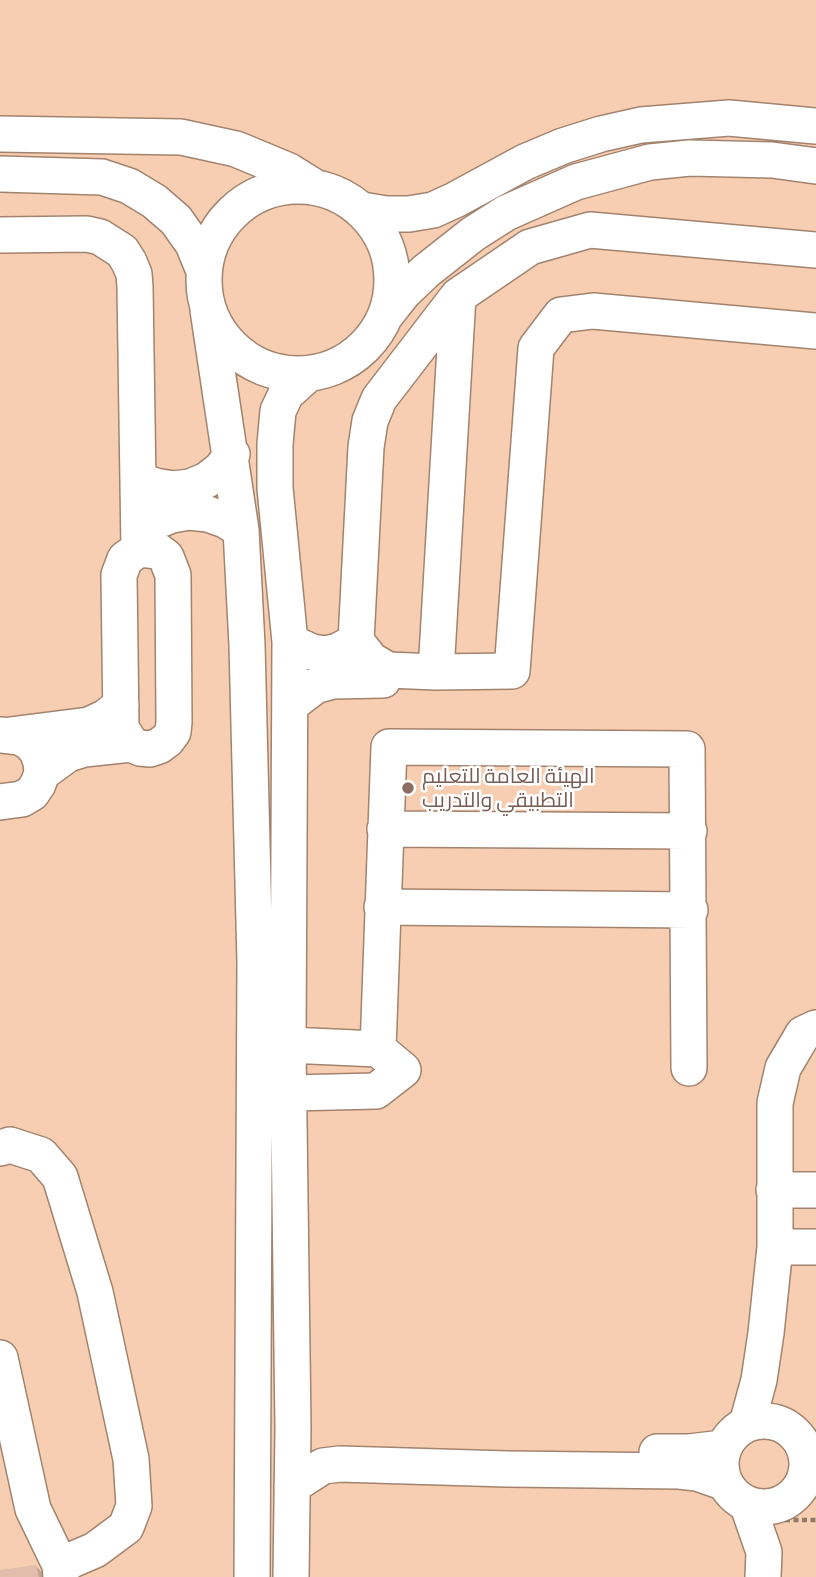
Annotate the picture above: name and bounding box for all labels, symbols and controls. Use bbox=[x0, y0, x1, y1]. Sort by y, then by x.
place label: الهيئة العامة للتعليم التطبيقي والتدريب bbox=[422, 763, 595, 813]
marker: الهيئة العامة للتعليم التطبيقي والتدريب bbox=[400, 780, 416, 796]

